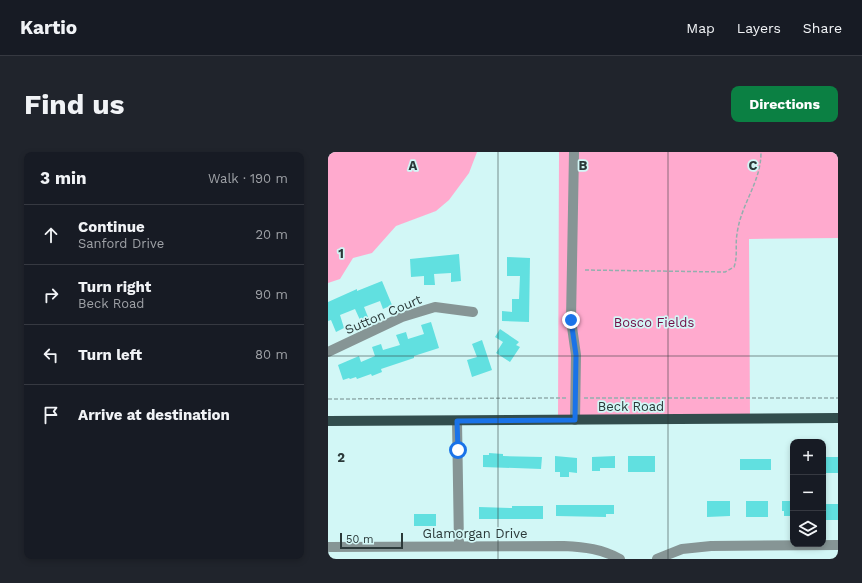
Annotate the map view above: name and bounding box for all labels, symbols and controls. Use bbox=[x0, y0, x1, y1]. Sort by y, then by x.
text: Kartio bbox=[20, 16, 77, 39]
text: Map bbox=[686, 20, 715, 36]
text: Layers bbox=[737, 20, 781, 36]
text: Share bbox=[803, 20, 842, 36]
button: Directions bbox=[731, 86, 838, 122]
text: Find us bbox=[24, 88, 124, 121]
text: A bbox=[409, 158, 418, 173]
text: B bbox=[579, 158, 588, 173]
text: C bbox=[749, 158, 758, 173]
text: 3 min bbox=[40, 168, 86, 188]
text: Walk · 190 m bbox=[208, 171, 288, 186]
text: Continue bbox=[78, 218, 145, 236]
icon: ahead bbox=[40, 224, 62, 246]
text: 20 m bbox=[256, 227, 288, 242]
text: Sanford Drive bbox=[78, 236, 164, 251]
text: 1 bbox=[338, 246, 344, 261]
text: Turn right bbox=[78, 278, 151, 296]
icon: right bbox=[40, 284, 62, 306]
text: 90 m bbox=[255, 287, 288, 302]
street label: Sutton Court bbox=[343, 291, 424, 337]
text: Beck Road bbox=[78, 296, 145, 311]
route end bbox=[562, 311, 580, 329]
park label: Bosco Fields bbox=[614, 315, 694, 330]
icon: left bbox=[40, 344, 62, 366]
text: Turn left bbox=[78, 346, 142, 364]
text: 80 m bbox=[255, 347, 288, 362]
street label: Beck Road bbox=[598, 399, 664, 414]
icon: arrive bbox=[40, 404, 62, 426]
text: Arrive at destination bbox=[78, 406, 230, 424]
map controls bbox=[790, 439, 826, 547]
button: + bbox=[790, 439, 826, 475]
route start bbox=[449, 441, 467, 459]
text: 2 bbox=[337, 450, 345, 465]
button: − bbox=[790, 475, 826, 511]
button: layers bbox=[790, 511, 826, 547]
street label: Glamorgan Drive bbox=[422, 526, 528, 541]
scale bar bbox=[340, 531, 403, 550]
text: 50 m bbox=[346, 533, 373, 546]

